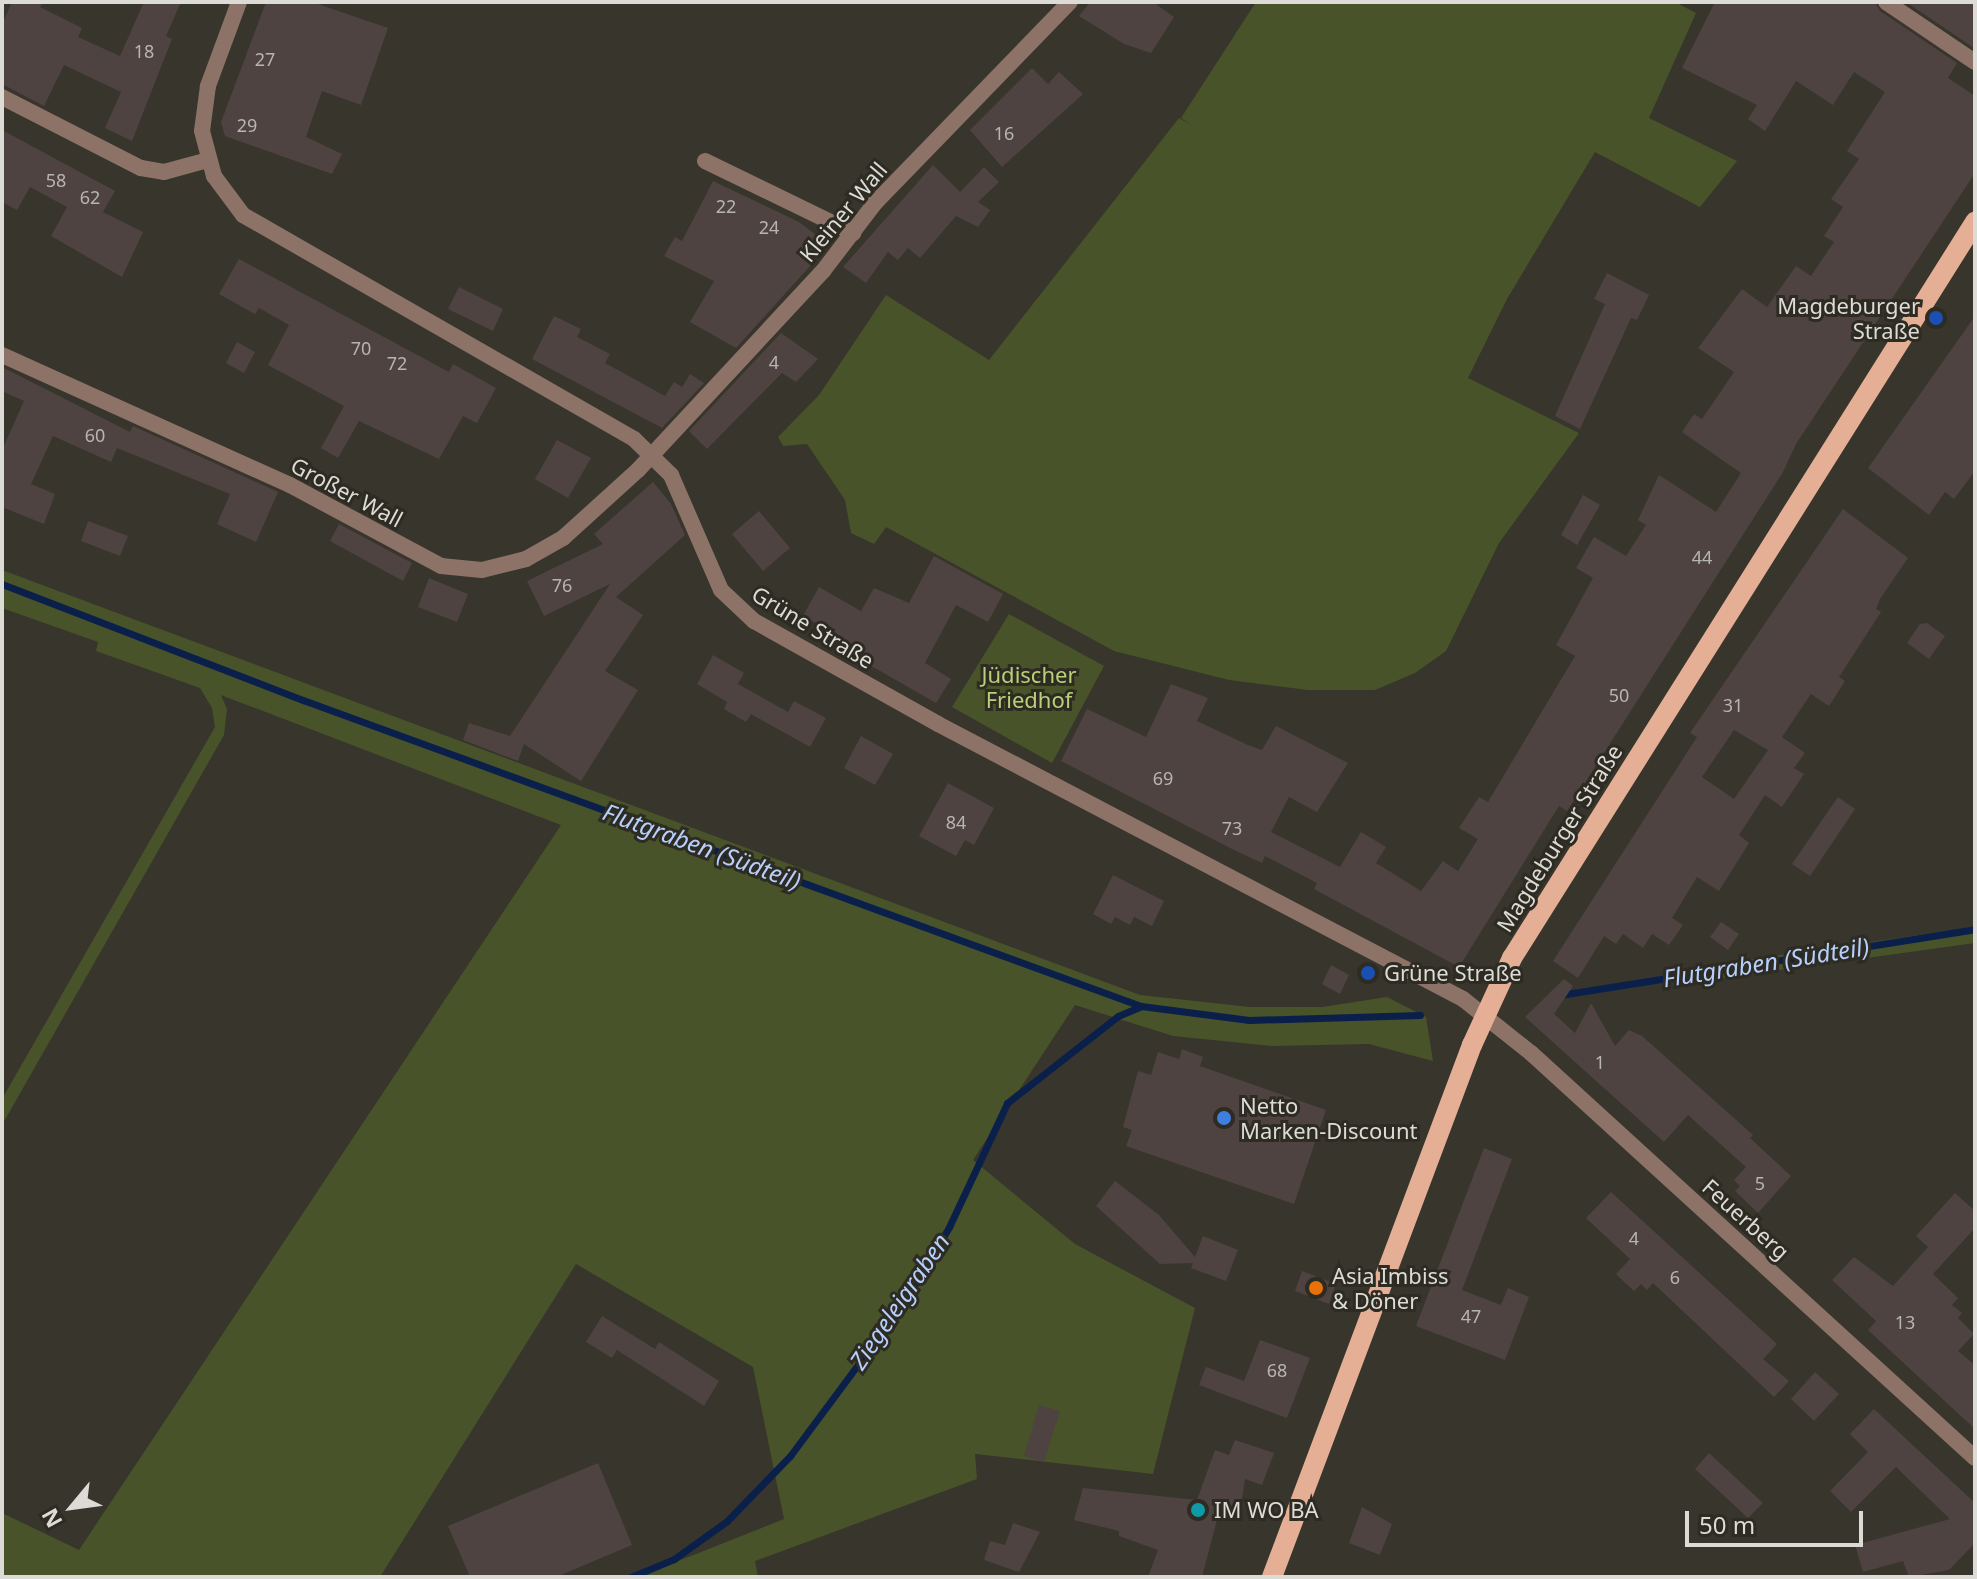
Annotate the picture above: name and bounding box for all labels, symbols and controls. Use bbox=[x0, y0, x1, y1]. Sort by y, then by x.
house number: 18 bbox=[134, 40, 154, 62]
house number: 27 bbox=[255, 48, 275, 70]
house number: 29 bbox=[237, 114, 257, 136]
house number: 16 bbox=[994, 122, 1014, 144]
street label: Kleiner Wall bbox=[794, 157, 892, 267]
house number: 58 bbox=[46, 169, 66, 191]
house number: 62 bbox=[80, 186, 100, 208]
house number: 22 bbox=[716, 195, 736, 217]
house number: 24 bbox=[759, 216, 779, 238]
place label: Magdeburger Straße bbox=[1777, 292, 1920, 344]
marker: Magdeburger Straße bbox=[1927, 309, 1945, 327]
house number: 70 bbox=[351, 337, 371, 359]
house number: 4 bbox=[769, 351, 779, 373]
house number: 72 bbox=[387, 352, 407, 374]
house number: 60 bbox=[85, 424, 105, 446]
street label: Großer Wall bbox=[287, 452, 407, 532]
house number: 44 bbox=[1692, 546, 1712, 568]
house number: 76 bbox=[552, 574, 572, 596]
street label: Grüne Straße bbox=[747, 580, 879, 674]
park label: Jüdischer Friedhof bbox=[982, 661, 1076, 712]
house number: 50 bbox=[1609, 684, 1629, 706]
house number: 31 bbox=[1723, 694, 1743, 716]
street label: Magdeburger Straße bbox=[1491, 740, 1627, 936]
house number: 69 bbox=[1153, 767, 1173, 789]
water label: Flutgraben (Südteil) bbox=[599, 797, 805, 895]
house number: 84 bbox=[946, 811, 966, 833]
house number: 73 bbox=[1222, 817, 1242, 839]
water label: Flutgraben (Südteil) bbox=[1661, 931, 1871, 993]
place label: Grüne Straße bbox=[1384, 960, 1522, 986]
marker: Grüne Straße bbox=[1359, 964, 1377, 982]
house number: 1 bbox=[1595, 1051, 1605, 1073]
place label: Netto Marken-Discount bbox=[1240, 1092, 1417, 1144]
marker: Netto Marken-Discount bbox=[1215, 1109, 1233, 1127]
house number: 5 bbox=[1755, 1172, 1765, 1194]
street label: Feuerberg bbox=[1697, 1173, 1795, 1265]
house number: 4 bbox=[1629, 1227, 1639, 1249]
water label: Ziegeleigraben bbox=[843, 1228, 955, 1374]
place label: Asia Imbiss & Döner bbox=[1332, 1262, 1449, 1314]
house number: 6 bbox=[1670, 1266, 1680, 1288]
marker: Asia Imbiss & Döner bbox=[1307, 1279, 1325, 1297]
house number: 47 bbox=[1461, 1305, 1481, 1327]
house number: 13 bbox=[1895, 1311, 1915, 1333]
house number: 68 bbox=[1267, 1359, 1287, 1381]
north arrow bbox=[32, 1467, 112, 1547]
scale bar bbox=[1689, 1495, 1867, 1545]
place label: IM WO BA bbox=[1214, 1497, 1319, 1523]
marker: IM WO BA bbox=[1189, 1501, 1207, 1519]
text: N bbox=[34, 1504, 68, 1534]
text: 50 m bbox=[1699, 1508, 1755, 1541]

